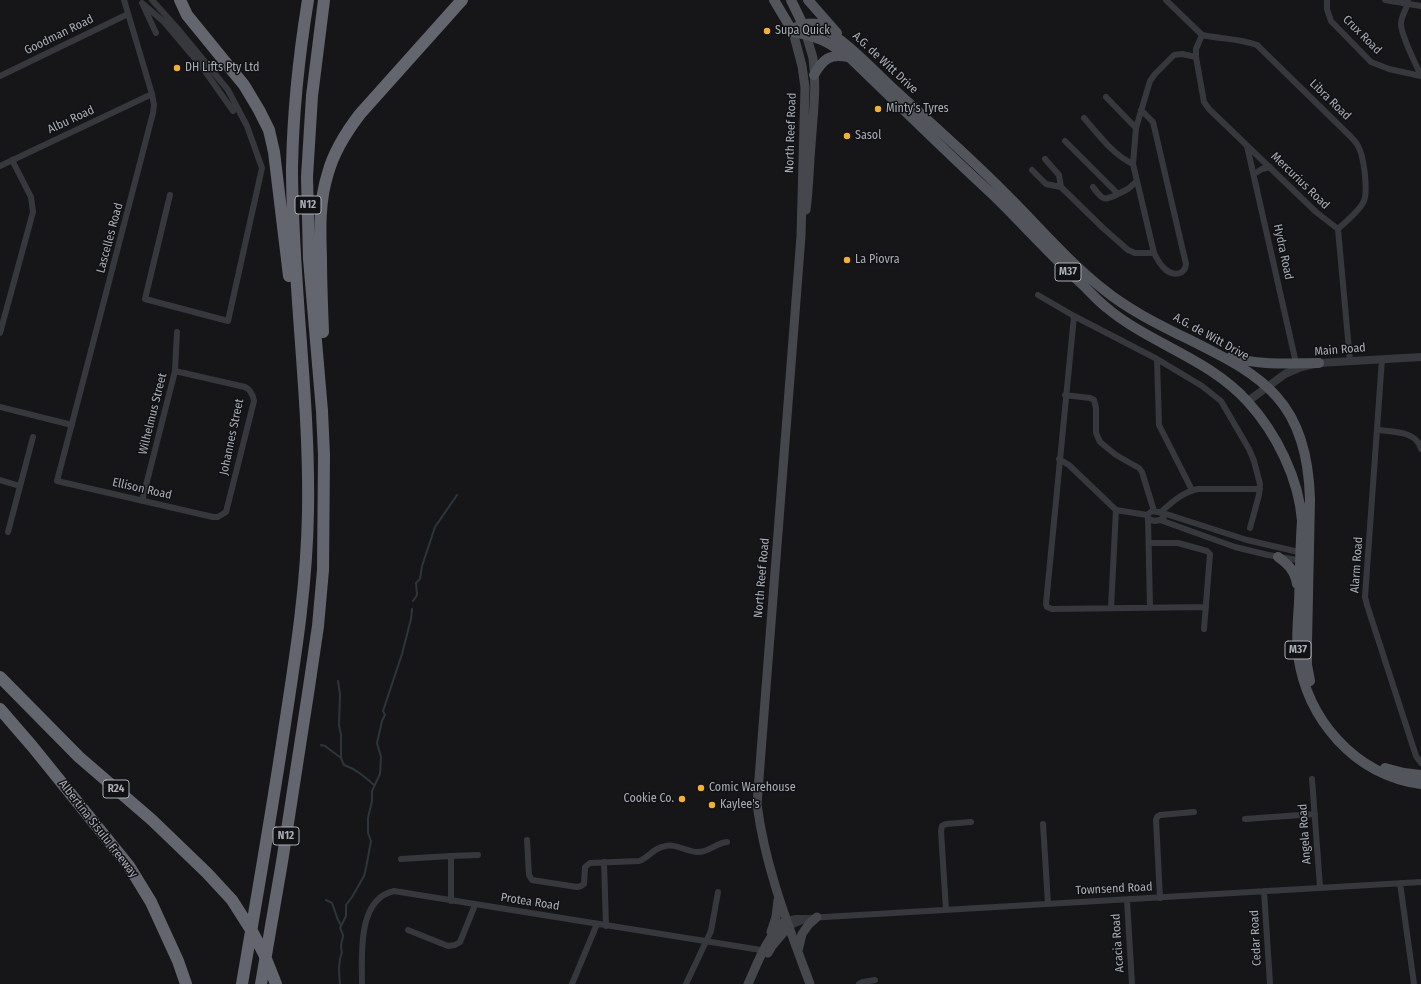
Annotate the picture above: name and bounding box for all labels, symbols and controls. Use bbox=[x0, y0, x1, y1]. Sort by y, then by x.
street label: Goodman Road bbox=[22, 12, 96, 58]
street label: Crux Road bbox=[1339, 12, 1385, 58]
place label: Supa Quick bbox=[775, 24, 830, 38]
marker: Supa Quick bbox=[762, 26, 772, 36]
street label: A.G. de Witt Drive bbox=[849, 29, 921, 97]
place label: DH Lifts Pty Ltd bbox=[185, 61, 259, 75]
marker: DH Lifts Pty Ltd bbox=[172, 63, 182, 73]
street label: Libra Road bbox=[1306, 77, 1354, 123]
street label: North Reef Road bbox=[782, 93, 800, 173]
place label: Minty's Tyres bbox=[886, 102, 949, 116]
street label: Albu Road bbox=[45, 103, 97, 137]
marker: Minty's Tyres bbox=[873, 104, 883, 114]
place label: Sasol bbox=[855, 129, 881, 143]
marker: Sasol bbox=[842, 131, 852, 141]
street label: Mercurius Road bbox=[1268, 149, 1332, 213]
road number: N12 bbox=[295, 196, 321, 214]
street label: Lascelles Road bbox=[94, 201, 126, 275]
street label: Hydra Road bbox=[1270, 223, 1296, 281]
place label: La Piovra bbox=[855, 253, 900, 267]
marker: La Piovra bbox=[842, 255, 852, 265]
road number: M37 bbox=[1055, 263, 1081, 281]
street label: A.G. de Witt Drive bbox=[1171, 310, 1251, 364]
street label: Main Road bbox=[1314, 341, 1366, 359]
street label: Wilhelmus Street bbox=[136, 372, 170, 456]
street label: Johannes Street bbox=[217, 397, 247, 477]
street label: Ellison Road bbox=[111, 475, 173, 503]
street label: Alarm Road bbox=[1348, 536, 1366, 594]
street label: North Reef Road bbox=[751, 537, 773, 619]
road number: M37 bbox=[1285, 641, 1311, 659]
street label: Albertina Sisulu Freeway bbox=[55, 777, 141, 881]
road number: R24 bbox=[103, 780, 129, 798]
place label: Comic Warehouse bbox=[709, 781, 796, 795]
marker: Comic Warehouse bbox=[696, 783, 706, 793]
place label: Cookie Co. bbox=[624, 792, 674, 806]
marker: Cookie Co. bbox=[677, 794, 687, 804]
place label: Kaylee's bbox=[720, 798, 760, 812]
marker: Kaylee's bbox=[707, 800, 717, 810]
street label: Angela Road bbox=[1296, 803, 1314, 865]
road number: N12 bbox=[273, 827, 299, 845]
street label: Townsend Road bbox=[1075, 880, 1153, 898]
street label: Protea Road bbox=[500, 890, 560, 914]
street label: Cedar Road bbox=[1247, 910, 1265, 966]
street label: Acacia Road bbox=[1109, 913, 1127, 973]

